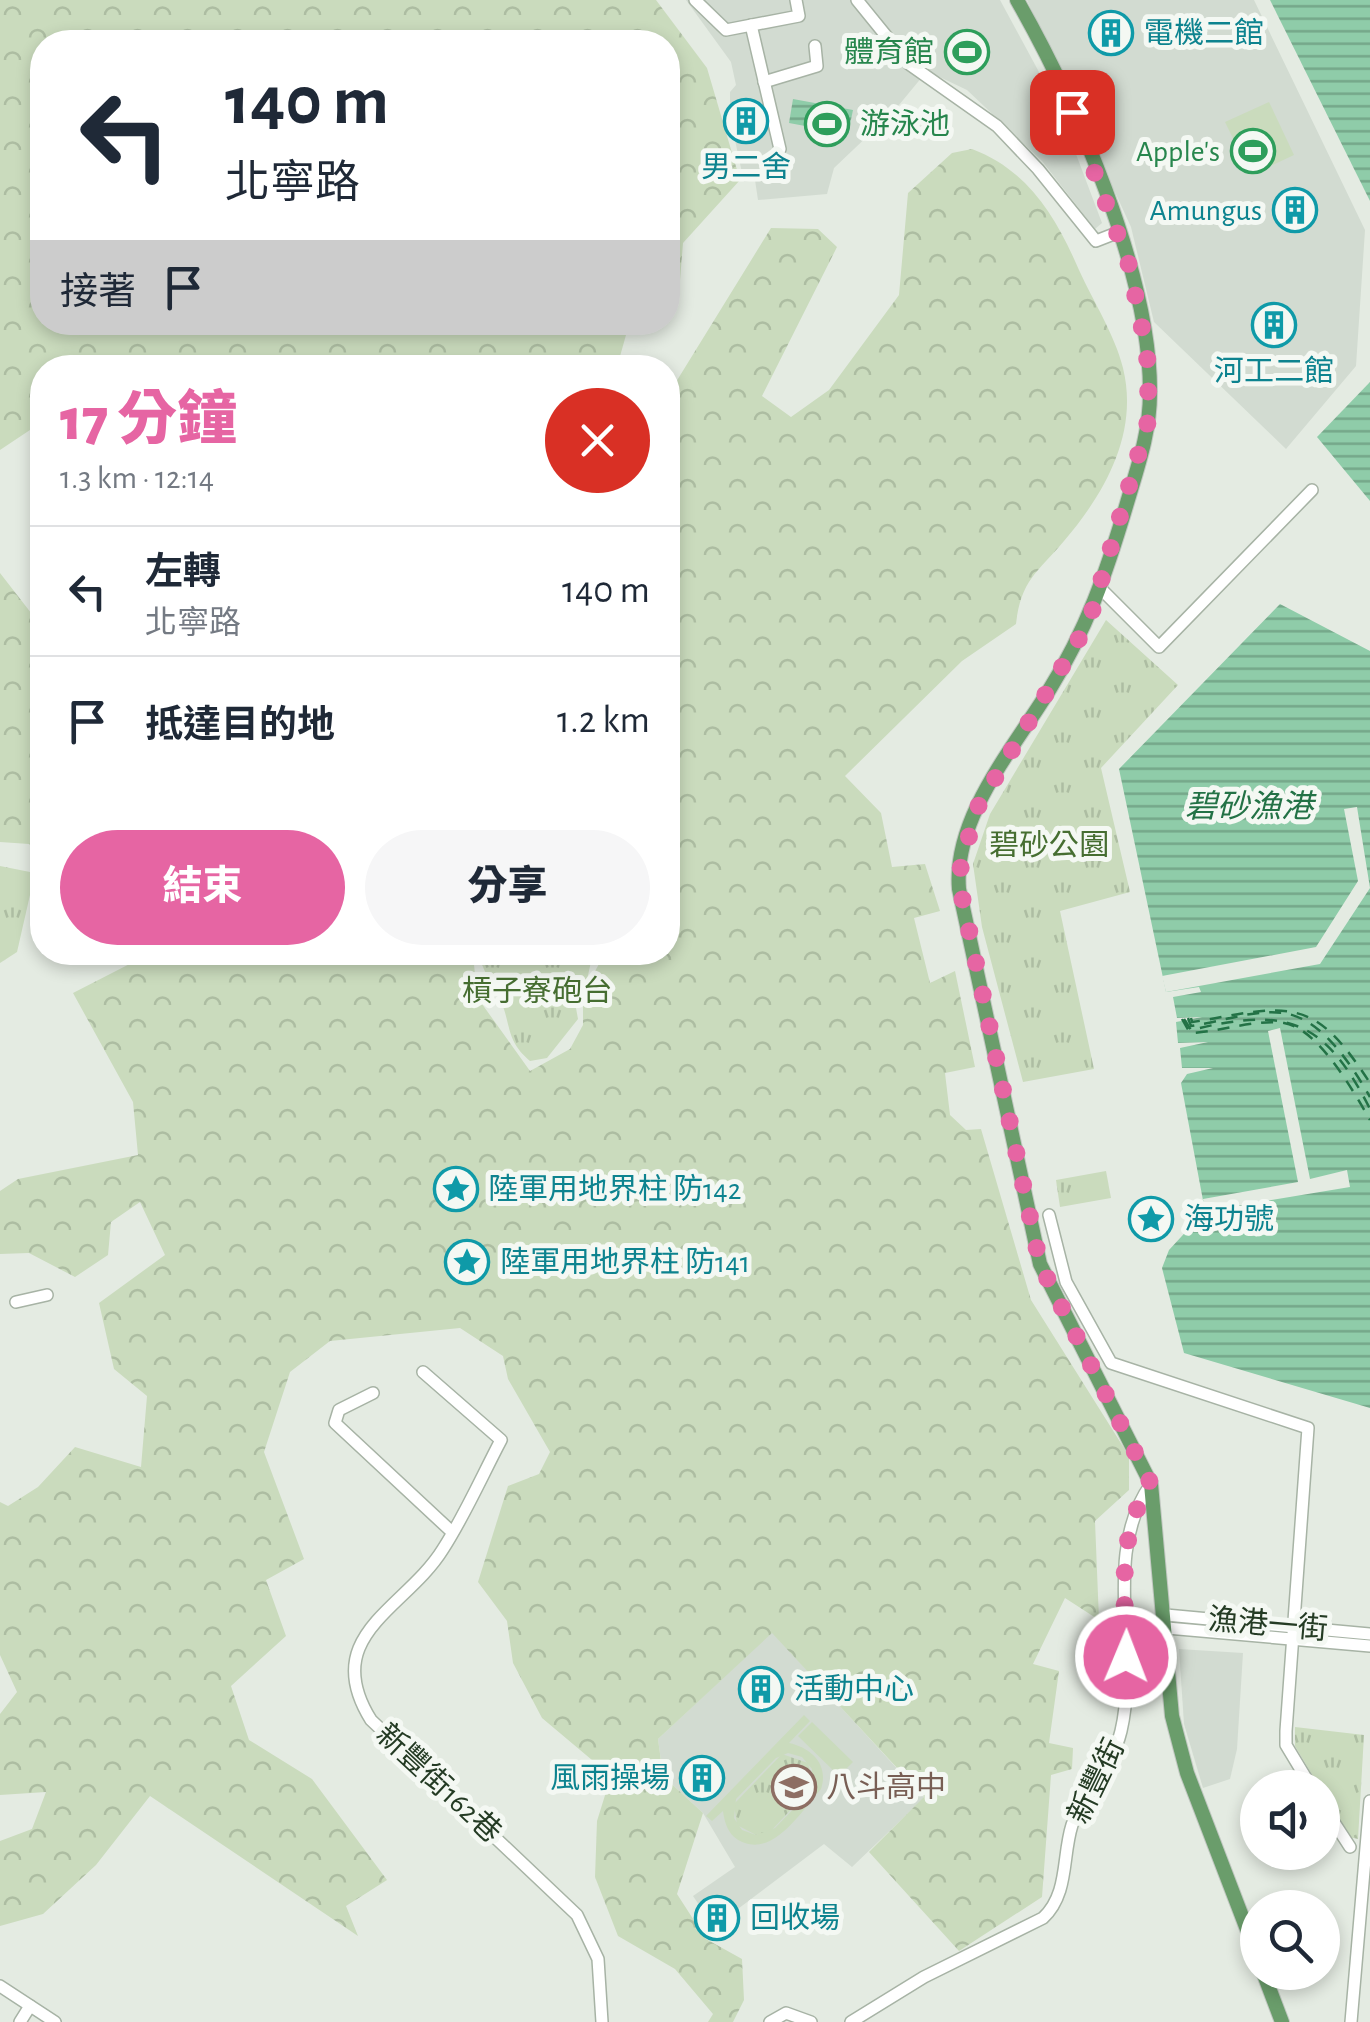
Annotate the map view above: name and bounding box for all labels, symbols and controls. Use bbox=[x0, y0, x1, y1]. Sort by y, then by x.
building icon: 電機二館 bbox=[1088, 10, 1134, 56]
place label: 電機二館 bbox=[1144, 17, 1264, 49]
sports icon: 體育館 bbox=[944, 29, 990, 75]
place label: 體育館 bbox=[844, 36, 934, 68]
text: 140 m bbox=[225, 67, 389, 137]
icon: left bbox=[60, 70, 190, 200]
pin bbox=[1030, 70, 1115, 155]
icon: arrive bbox=[1045, 85, 1100, 140]
building icon: 男二舍 bbox=[723, 98, 769, 144]
sports icon: 游泳池 bbox=[804, 101, 850, 147]
place label: 游泳池 bbox=[860, 108, 950, 140]
sports icon: Apple's bbox=[1230, 128, 1276, 174]
place label: Apple's bbox=[1136, 137, 1220, 167]
place label: 男二舍 bbox=[701, 151, 791, 183]
text: 北寧路 bbox=[225, 161, 360, 206]
building icon: Amungus bbox=[1272, 187, 1318, 233]
place label: Amungus bbox=[1149, 196, 1262, 226]
icon: arrive bbox=[156, 260, 211, 315]
text: 接著 bbox=[60, 274, 136, 312]
building icon: 河工二館 bbox=[1251, 302, 1297, 348]
place label: 河工二館 bbox=[1214, 355, 1334, 387]
button: close bbox=[545, 388, 650, 493]
text: 17 分鐘 bbox=[60, 391, 237, 451]
text: 1.3 km · 12:14 bbox=[60, 462, 214, 494]
text: 左轉 bbox=[145, 554, 221, 592]
icon: left bbox=[60, 564, 115, 619]
text: 140 m bbox=[562, 572, 650, 610]
text: 北寧路 bbox=[145, 607, 241, 639]
icon: arrive bbox=[60, 694, 115, 749]
text: 1.2 km bbox=[557, 702, 650, 740]
text: 抵達目的地 bbox=[145, 707, 335, 745]
water label: 碧砂漁港 bbox=[1185, 790, 1317, 823]
park label: 碧砂公園 bbox=[989, 829, 1109, 861]
button: 結束 bbox=[60, 830, 345, 945]
button: 分享 bbox=[365, 830, 650, 945]
park label: 槓子寮砲台 bbox=[462, 975, 612, 1007]
place icon: 陸軍用地界柱 防142 bbox=[433, 1166, 479, 1212]
place label: 陸軍用地界柱 防142 bbox=[488, 1173, 741, 1205]
place icon: 海功號 bbox=[1128, 1196, 1174, 1242]
place label: 海功號 bbox=[1184, 1203, 1274, 1235]
place icon: 陸軍用地界柱 防141 bbox=[444, 1239, 490, 1285]
place label: 陸軍用地界柱 防141 bbox=[500, 1246, 750, 1278]
street label: 漁港一街 bbox=[1207, 1603, 1329, 1645]
position arrow bbox=[1074, 1605, 1178, 1709]
building icon: 活動中心 bbox=[738, 1666, 784, 1712]
place label: 活動中心 bbox=[794, 1673, 914, 1705]
street label: 新豐街162巷 bbox=[370, 1717, 508, 1849]
street label: 新豐街 bbox=[1062, 1734, 1130, 1828]
building icon: 風雨操場 bbox=[679, 1755, 725, 1801]
place label: 風雨操場 bbox=[550, 1762, 670, 1794]
school or university icon: 八斗高中 bbox=[771, 1764, 817, 1810]
map controls bbox=[1240, 1770, 1340, 1990]
button: sound bbox=[1240, 1770, 1340, 1870]
place label: 八斗高中 bbox=[826, 1771, 946, 1803]
button: search bbox=[1240, 1890, 1340, 1990]
building icon: 回收場 bbox=[694, 1895, 740, 1941]
place label: 回收場 bbox=[750, 1902, 840, 1934]

